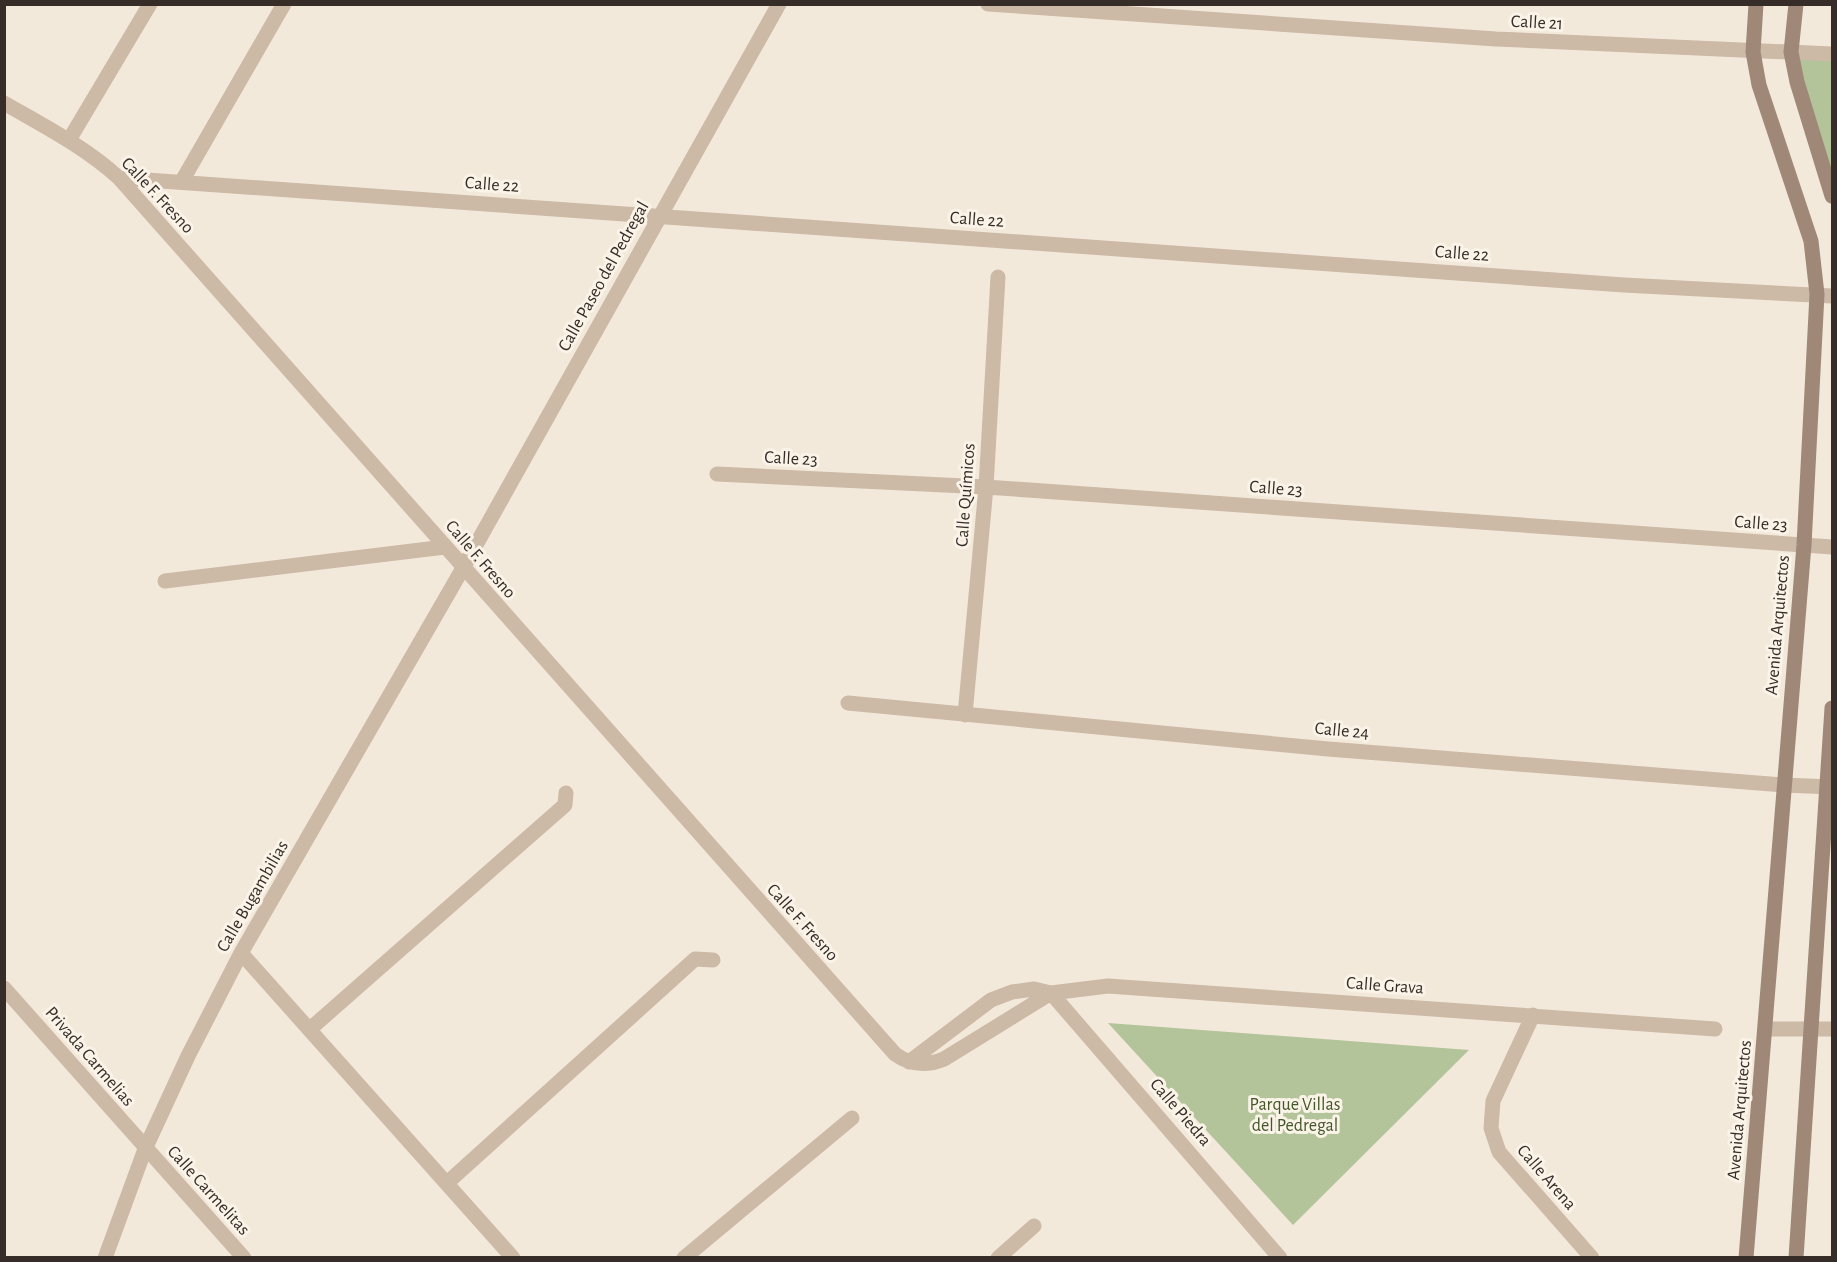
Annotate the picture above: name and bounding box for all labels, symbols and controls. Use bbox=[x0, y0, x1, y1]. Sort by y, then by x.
street label: Calle 21 bbox=[1510, 13, 1563, 33]
street label: Calle F. Fresno bbox=[118, 154, 197, 237]
street label: Calle 22 bbox=[464, 174, 520, 196]
street label: Calle Paseo del Pedregal bbox=[555, 199, 653, 354]
street label: Calle 22 bbox=[949, 209, 1005, 231]
street label: Calle 22 bbox=[1434, 243, 1490, 265]
street label: Calle Químicos bbox=[953, 443, 979, 548]
street label: Calle 23 bbox=[764, 449, 818, 469]
street label: Calle 23 bbox=[1249, 478, 1303, 500]
street label: Calle 23 bbox=[1734, 513, 1788, 535]
street label: Calle F. Fresno bbox=[442, 517, 519, 602]
street label: Avenida Arquitectos bbox=[1763, 554, 1793, 696]
street label: Calle 24 bbox=[1314, 720, 1370, 742]
street label: Calle Bugambilias bbox=[214, 838, 292, 955]
street label: Calle F. Fresno bbox=[763, 881, 841, 965]
street label: Calle Grava bbox=[1346, 974, 1424, 998]
street label: Privada Carmelias bbox=[41, 1003, 137, 1110]
street label: Avenida Arquitectos bbox=[1725, 1039, 1755, 1181]
street label: Calle Piedra bbox=[1146, 1075, 1214, 1150]
park label: Parque Villas del Pedregal bbox=[1250, 1096, 1340, 1135]
street label: Calle Arena bbox=[1513, 1142, 1579, 1214]
street label: Calle Carmelitas bbox=[164, 1143, 253, 1239]

